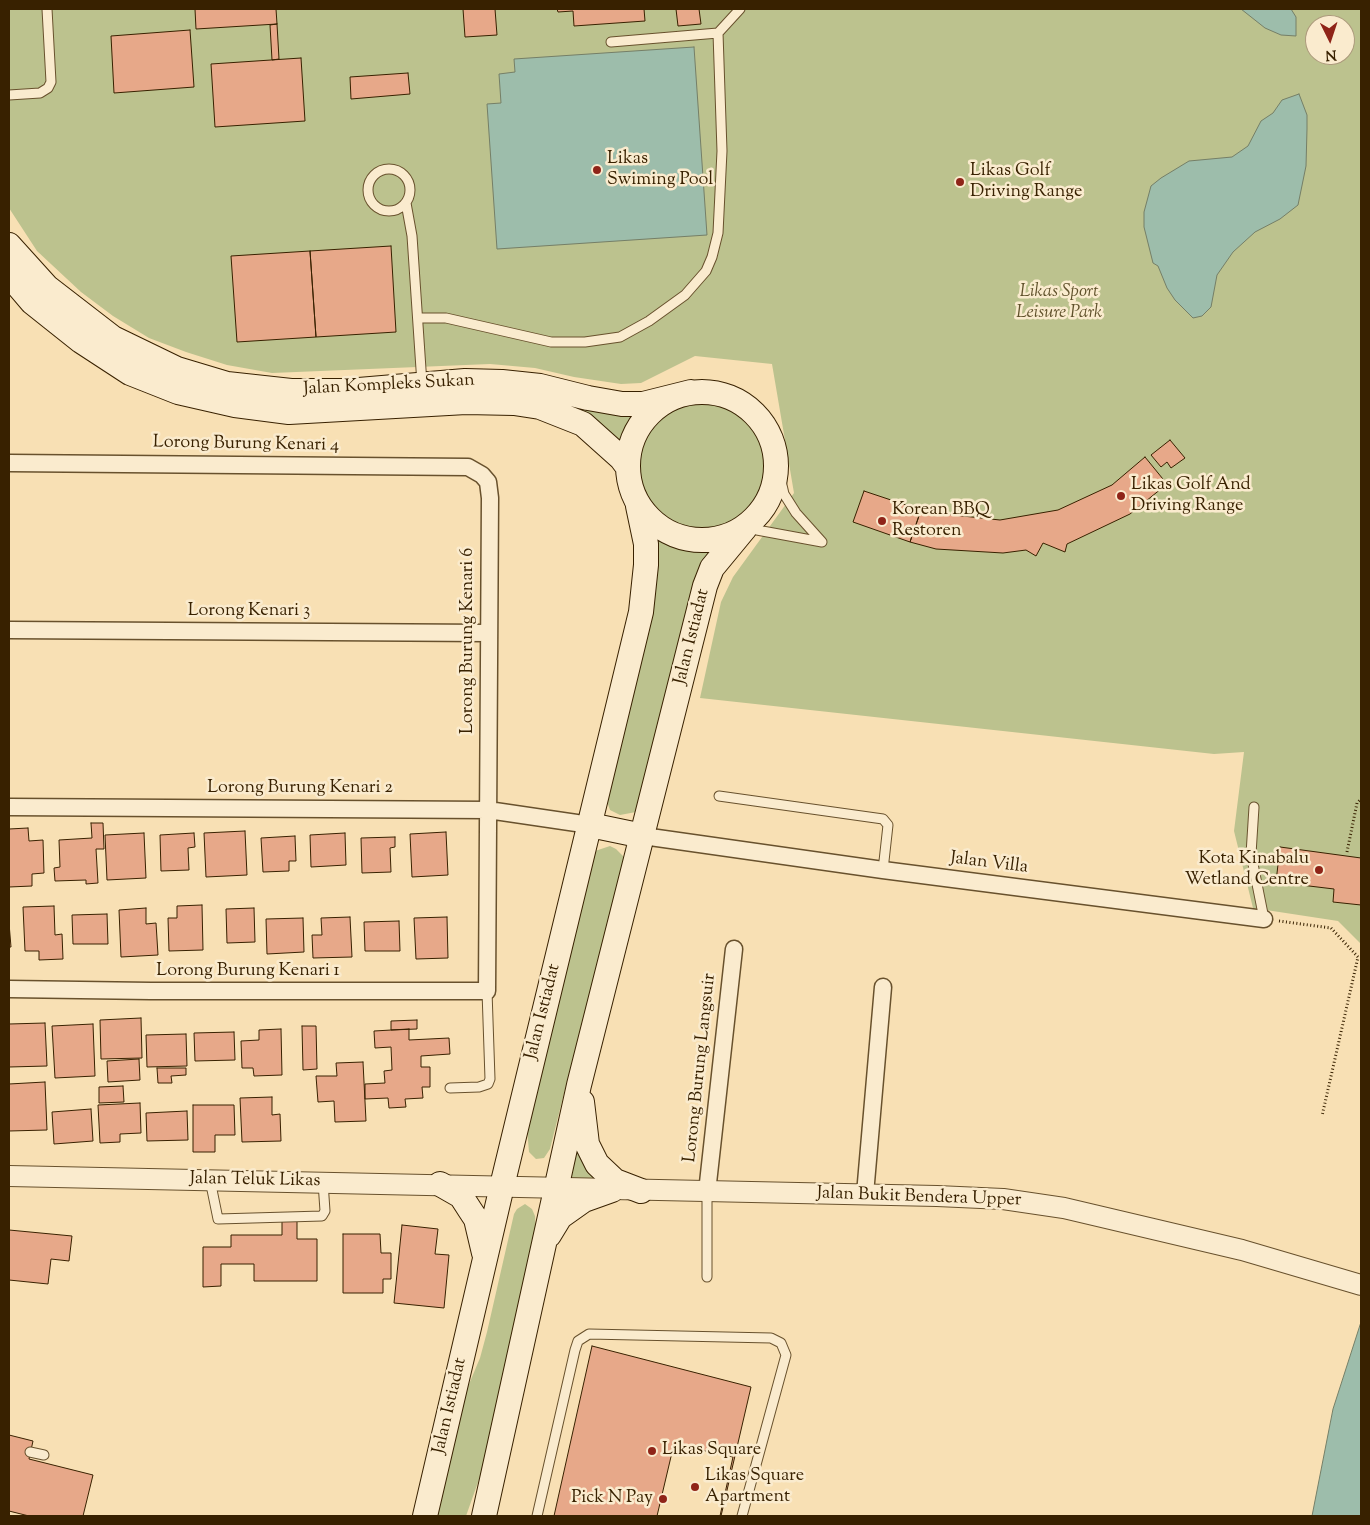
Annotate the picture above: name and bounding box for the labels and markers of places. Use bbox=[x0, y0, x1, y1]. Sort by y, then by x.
place label: Likas Swiming Pool bbox=[607, 149, 713, 192]
place label: Likas Golf Driving Range bbox=[970, 161, 1082, 203]
marker: Likas Swiming Pool bbox=[591, 164, 603, 176]
marker: Likas Golf Driving Range bbox=[954, 176, 966, 188]
place label: Likas Golf And Driving Range bbox=[1131, 475, 1251, 518]
marker: Likas Golf And Driving Range bbox=[1115, 490, 1127, 502]
place label: Korean BBQ Restoren bbox=[892, 500, 990, 542]
marker: Korean BBQ Restoren bbox=[876, 515, 888, 527]
place label: Kota Kinabalu Wetland Centre bbox=[1184, 849, 1309, 892]
marker: Kota Kinabalu Wetland Centre bbox=[1313, 864, 1325, 876]
place label: Likas Square bbox=[662, 1440, 761, 1462]
marker: Likas Square bbox=[646, 1445, 658, 1457]
place label: Likas Square Apartment bbox=[705, 1466, 804, 1508]
marker: Likas Square Apartment bbox=[689, 1481, 701, 1493]
place label: Pick N Pay bbox=[571, 1488, 653, 1510]
marker: Pick N Pay bbox=[657, 1493, 669, 1505]

